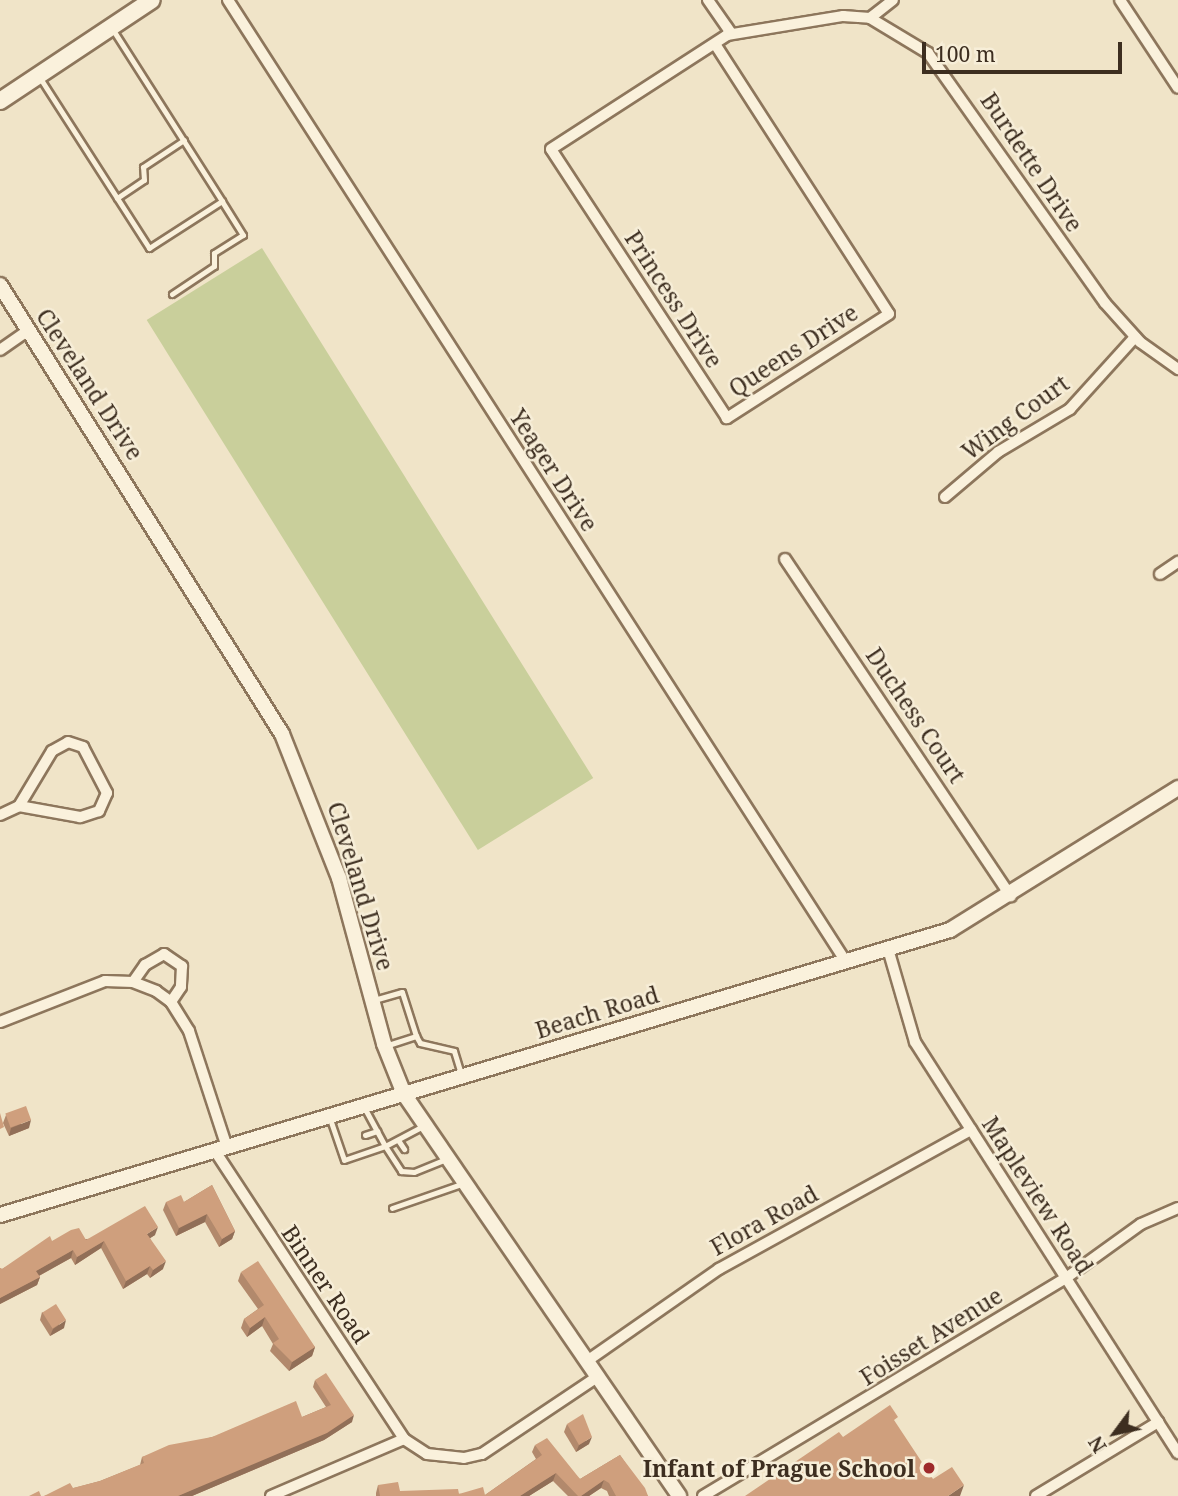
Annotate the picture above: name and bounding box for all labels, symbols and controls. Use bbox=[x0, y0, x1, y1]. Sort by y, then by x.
scale bar bbox=[926, 28, 1126, 72]
text: 100 m bbox=[935, 40, 996, 68]
street label: Burdette Drive bbox=[975, 87, 1089, 237]
street label: Princess Drive bbox=[619, 225, 729, 373]
street label: Queens Drive bbox=[723, 298, 863, 402]
street label: Cleveland Drive bbox=[31, 303, 149, 465]
street label: Wing Court bbox=[956, 369, 1074, 465]
street label: Yeager Drive bbox=[504, 404, 604, 536]
street label: Duchess Court bbox=[861, 642, 971, 788]
street label: Cleveland Drive bbox=[322, 798, 400, 974]
street label: Beach Road bbox=[532, 980, 662, 1044]
street label: Mapleview Road bbox=[977, 1111, 1099, 1279]
street label: Flora Road bbox=[705, 1179, 823, 1261]
street label: Binner Road bbox=[276, 1220, 376, 1348]
street label: Foisset Avenue bbox=[855, 1281, 1007, 1391]
north arrow bbox=[1080, 1398, 1150, 1468]
text: N bbox=[1082, 1431, 1112, 1458]
place label: Infant of Prague School bbox=[643, 1454, 915, 1482]
marker: Infant of Prague School bbox=[921, 1460, 937, 1476]

